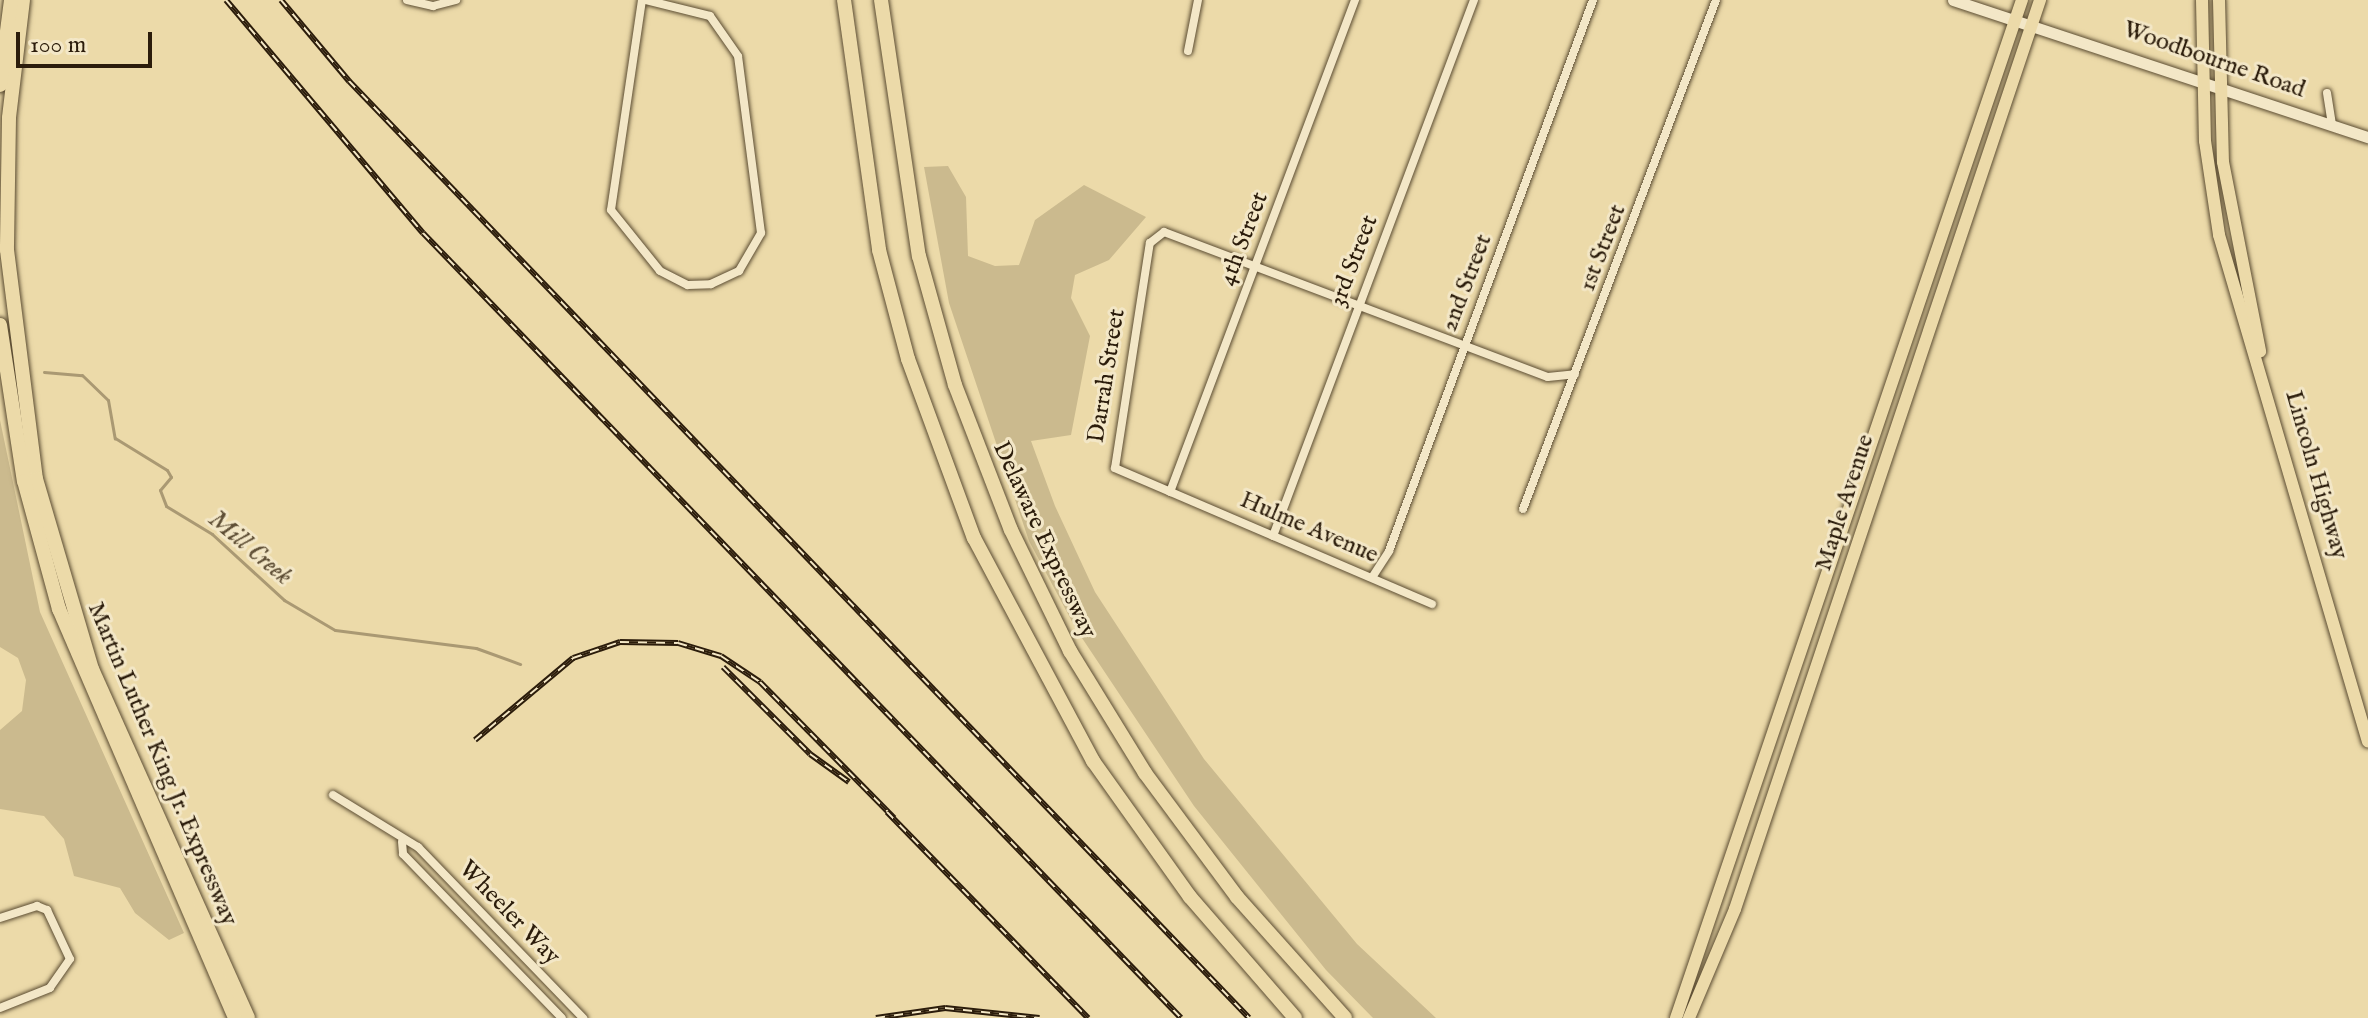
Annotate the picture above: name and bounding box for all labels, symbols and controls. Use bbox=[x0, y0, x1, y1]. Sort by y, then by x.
street label: Woodbourne Road bbox=[2119, 15, 2309, 105]
scale bar bbox=[20, 16, 156, 66]
text: 100 m bbox=[30, 30, 86, 61]
street label: 4th Street bbox=[1213, 188, 1275, 290]
street label: 1st Street bbox=[1573, 201, 1633, 295]
street label: 3rd Street bbox=[1323, 211, 1385, 311]
street label: 2nd Street bbox=[1435, 230, 1499, 336]
street label: Darrah Street bbox=[1082, 307, 1132, 445]
street label: Lincoln Highway bbox=[2278, 387, 2354, 563]
street label: Maple Avenue bbox=[1809, 431, 1881, 575]
street label: Delaware Expressway bbox=[986, 437, 1102, 643]
street label: Hulme Avenue bbox=[1236, 486, 1382, 570]
water label: Mill Creek bbox=[202, 504, 298, 592]
street label: Martin Luther King Jr. Expressway bbox=[81, 598, 243, 930]
street label: Wheeler Way bbox=[452, 855, 566, 971]

